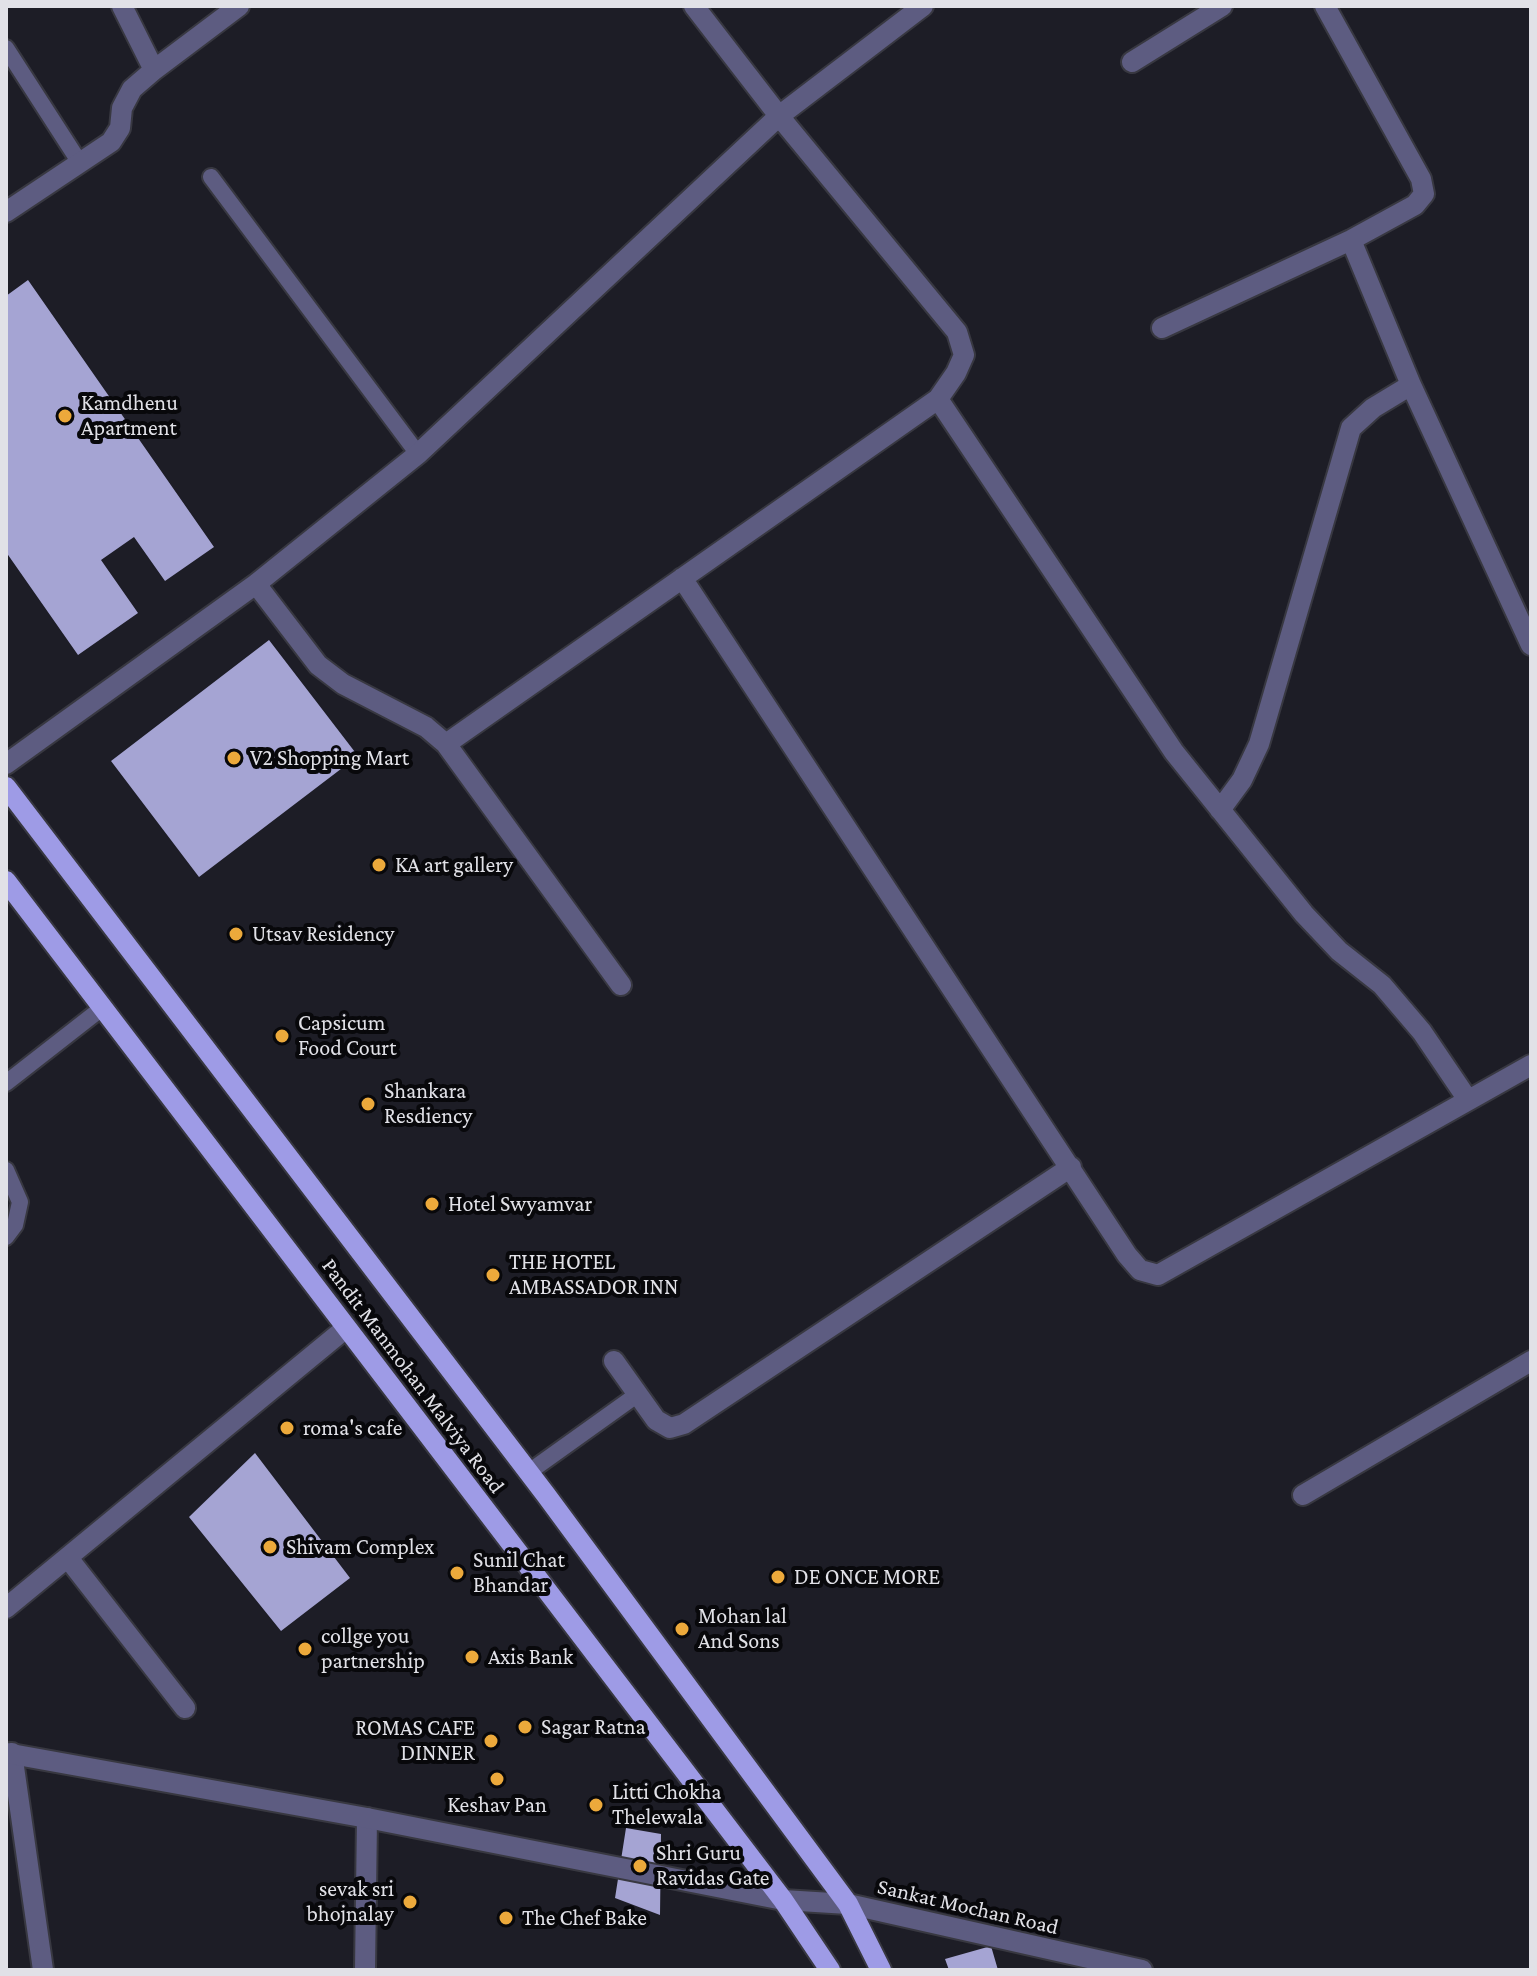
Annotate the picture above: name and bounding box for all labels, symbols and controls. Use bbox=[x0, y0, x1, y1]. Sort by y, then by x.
place label: Kamdhenu Apartment bbox=[81, 390, 178, 442]
marker: Kamdhenu Apartment bbox=[56, 407, 74, 425]
place label: V2 Shopping Mart bbox=[250, 745, 409, 771]
marker: V2 Shopping Mart bbox=[225, 749, 243, 767]
place label: KA art gallery bbox=[395, 852, 513, 878]
marker: KA art gallery bbox=[370, 856, 388, 874]
place label: Utsav Residency bbox=[252, 921, 394, 947]
marker: Utsav Residency bbox=[227, 925, 245, 943]
place label: Capsicum Food Court bbox=[298, 1010, 396, 1062]
marker: Capsicum Food Court bbox=[273, 1027, 291, 1045]
place label: Shankara Resdiency bbox=[384, 1078, 472, 1130]
marker: Shankara Resdiency bbox=[359, 1095, 377, 1113]
place label: Hotel Swyamvar bbox=[448, 1191, 592, 1217]
marker: Hotel Swyamvar bbox=[423, 1195, 441, 1213]
place label: THE HOTEL AMBASSADOR INN bbox=[509, 1249, 678, 1300]
street label: Pandit Manmohan Malviya Road bbox=[316, 1253, 510, 1499]
marker: THE HOTEL AMBASSADOR INN bbox=[484, 1266, 502, 1284]
place label: roma's cafe bbox=[303, 1415, 402, 1441]
marker: roma's cafe bbox=[278, 1419, 296, 1437]
place label: Shivam Complex bbox=[286, 1534, 434, 1560]
marker: Shivam Complex bbox=[261, 1538, 279, 1556]
place label: Sunil Chat Bhandar bbox=[473, 1547, 565, 1598]
marker: Sunil Chat Bhandar bbox=[448, 1564, 466, 1582]
place label: DE ONCE MORE bbox=[794, 1564, 940, 1590]
marker: DE ONCE MORE bbox=[769, 1568, 787, 1586]
place label: Mohan lal And Sons bbox=[698, 1603, 787, 1654]
marker: Mohan lal And Sons bbox=[673, 1620, 691, 1638]
place label: collge you partnership bbox=[321, 1623, 425, 1674]
marker: collge you partnership bbox=[296, 1640, 314, 1658]
place label: Axis Bank bbox=[488, 1644, 573, 1670]
marker: Axis Bank bbox=[463, 1648, 481, 1666]
place label: Sagar Ratna bbox=[541, 1714, 646, 1740]
place label: ROMAS CAFE DINNER bbox=[355, 1715, 475, 1766]
marker: Sagar Ratna bbox=[516, 1718, 534, 1736]
marker: ROMAS CAFE DINNER bbox=[482, 1732, 500, 1750]
marker: Keshav Pan bbox=[488, 1770, 506, 1788]
place label: Litti Chokha Thelewala bbox=[612, 1779, 721, 1830]
place label: Keshav Pan bbox=[447, 1792, 547, 1818]
marker: Litti Chokha Thelewala bbox=[587, 1796, 605, 1814]
place label: Shri Guru Ravidas Gate bbox=[656, 1840, 769, 1892]
marker: Shri Guru Ravidas Gate bbox=[631, 1857, 649, 1875]
street label: Sankat Mochan Road bbox=[875, 1873, 1061, 1941]
place label: sevak sri bhojnalay bbox=[307, 1876, 394, 1928]
marker: sevak sri bhojnalay bbox=[401, 1893, 419, 1911]
place label: The Chef Bake bbox=[522, 1905, 647, 1931]
marker: The Chef Bake bbox=[497, 1909, 515, 1927]

